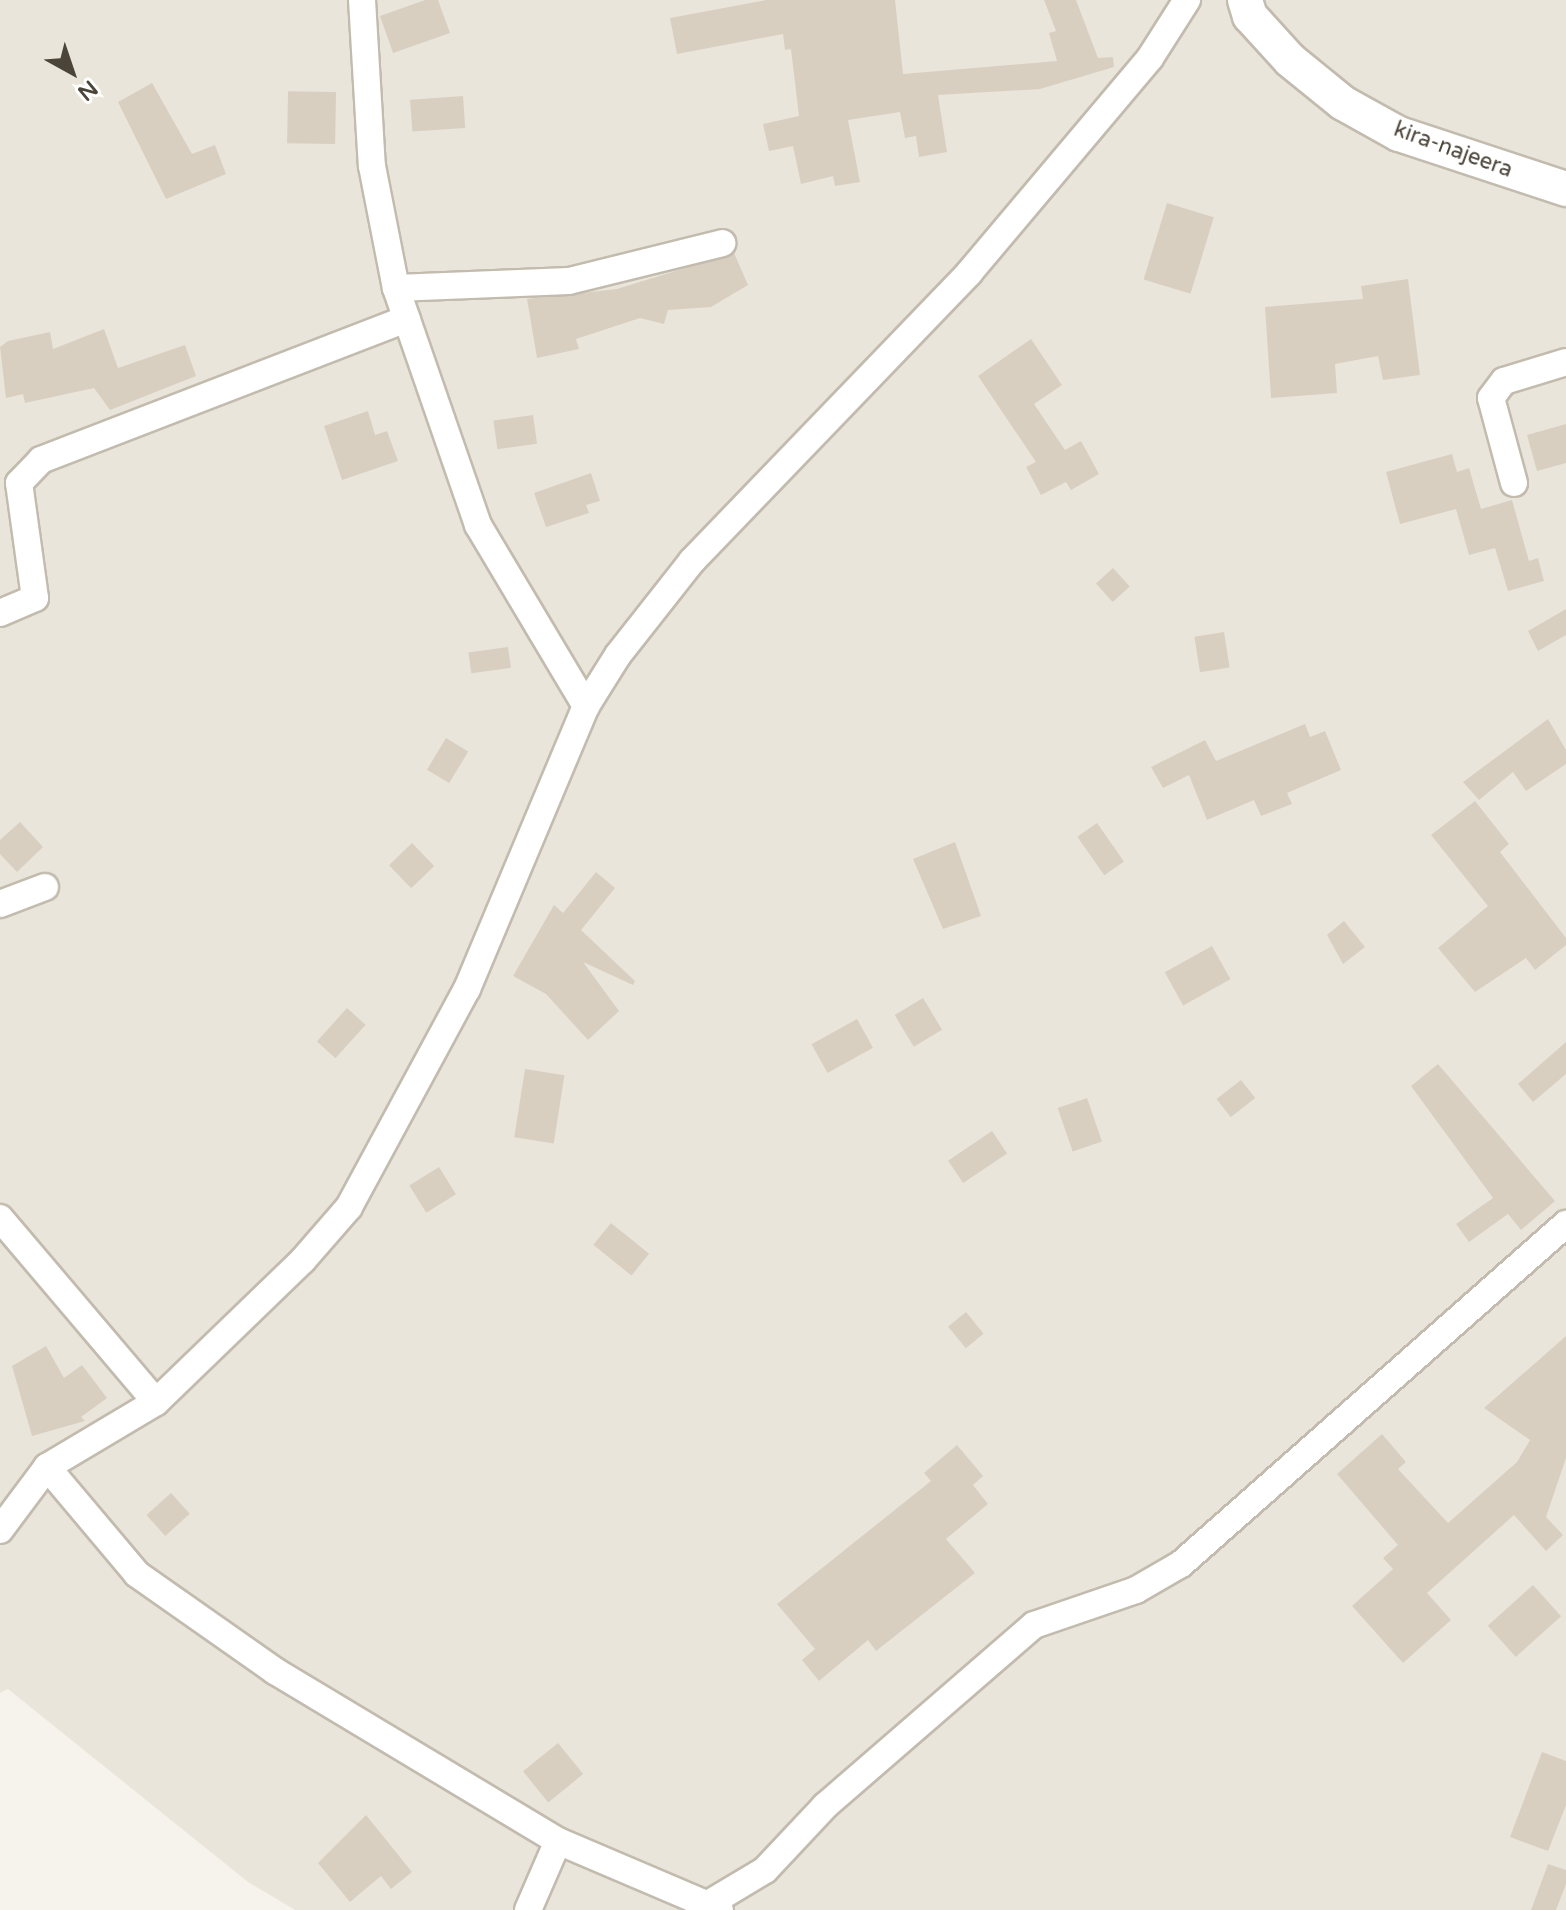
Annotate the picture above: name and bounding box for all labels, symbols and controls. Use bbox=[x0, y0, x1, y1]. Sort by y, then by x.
north arrow bbox=[32, 32, 112, 112]
text: N bbox=[72, 75, 103, 106]
street label: kira-najeera bbox=[1390, 116, 1516, 184]

